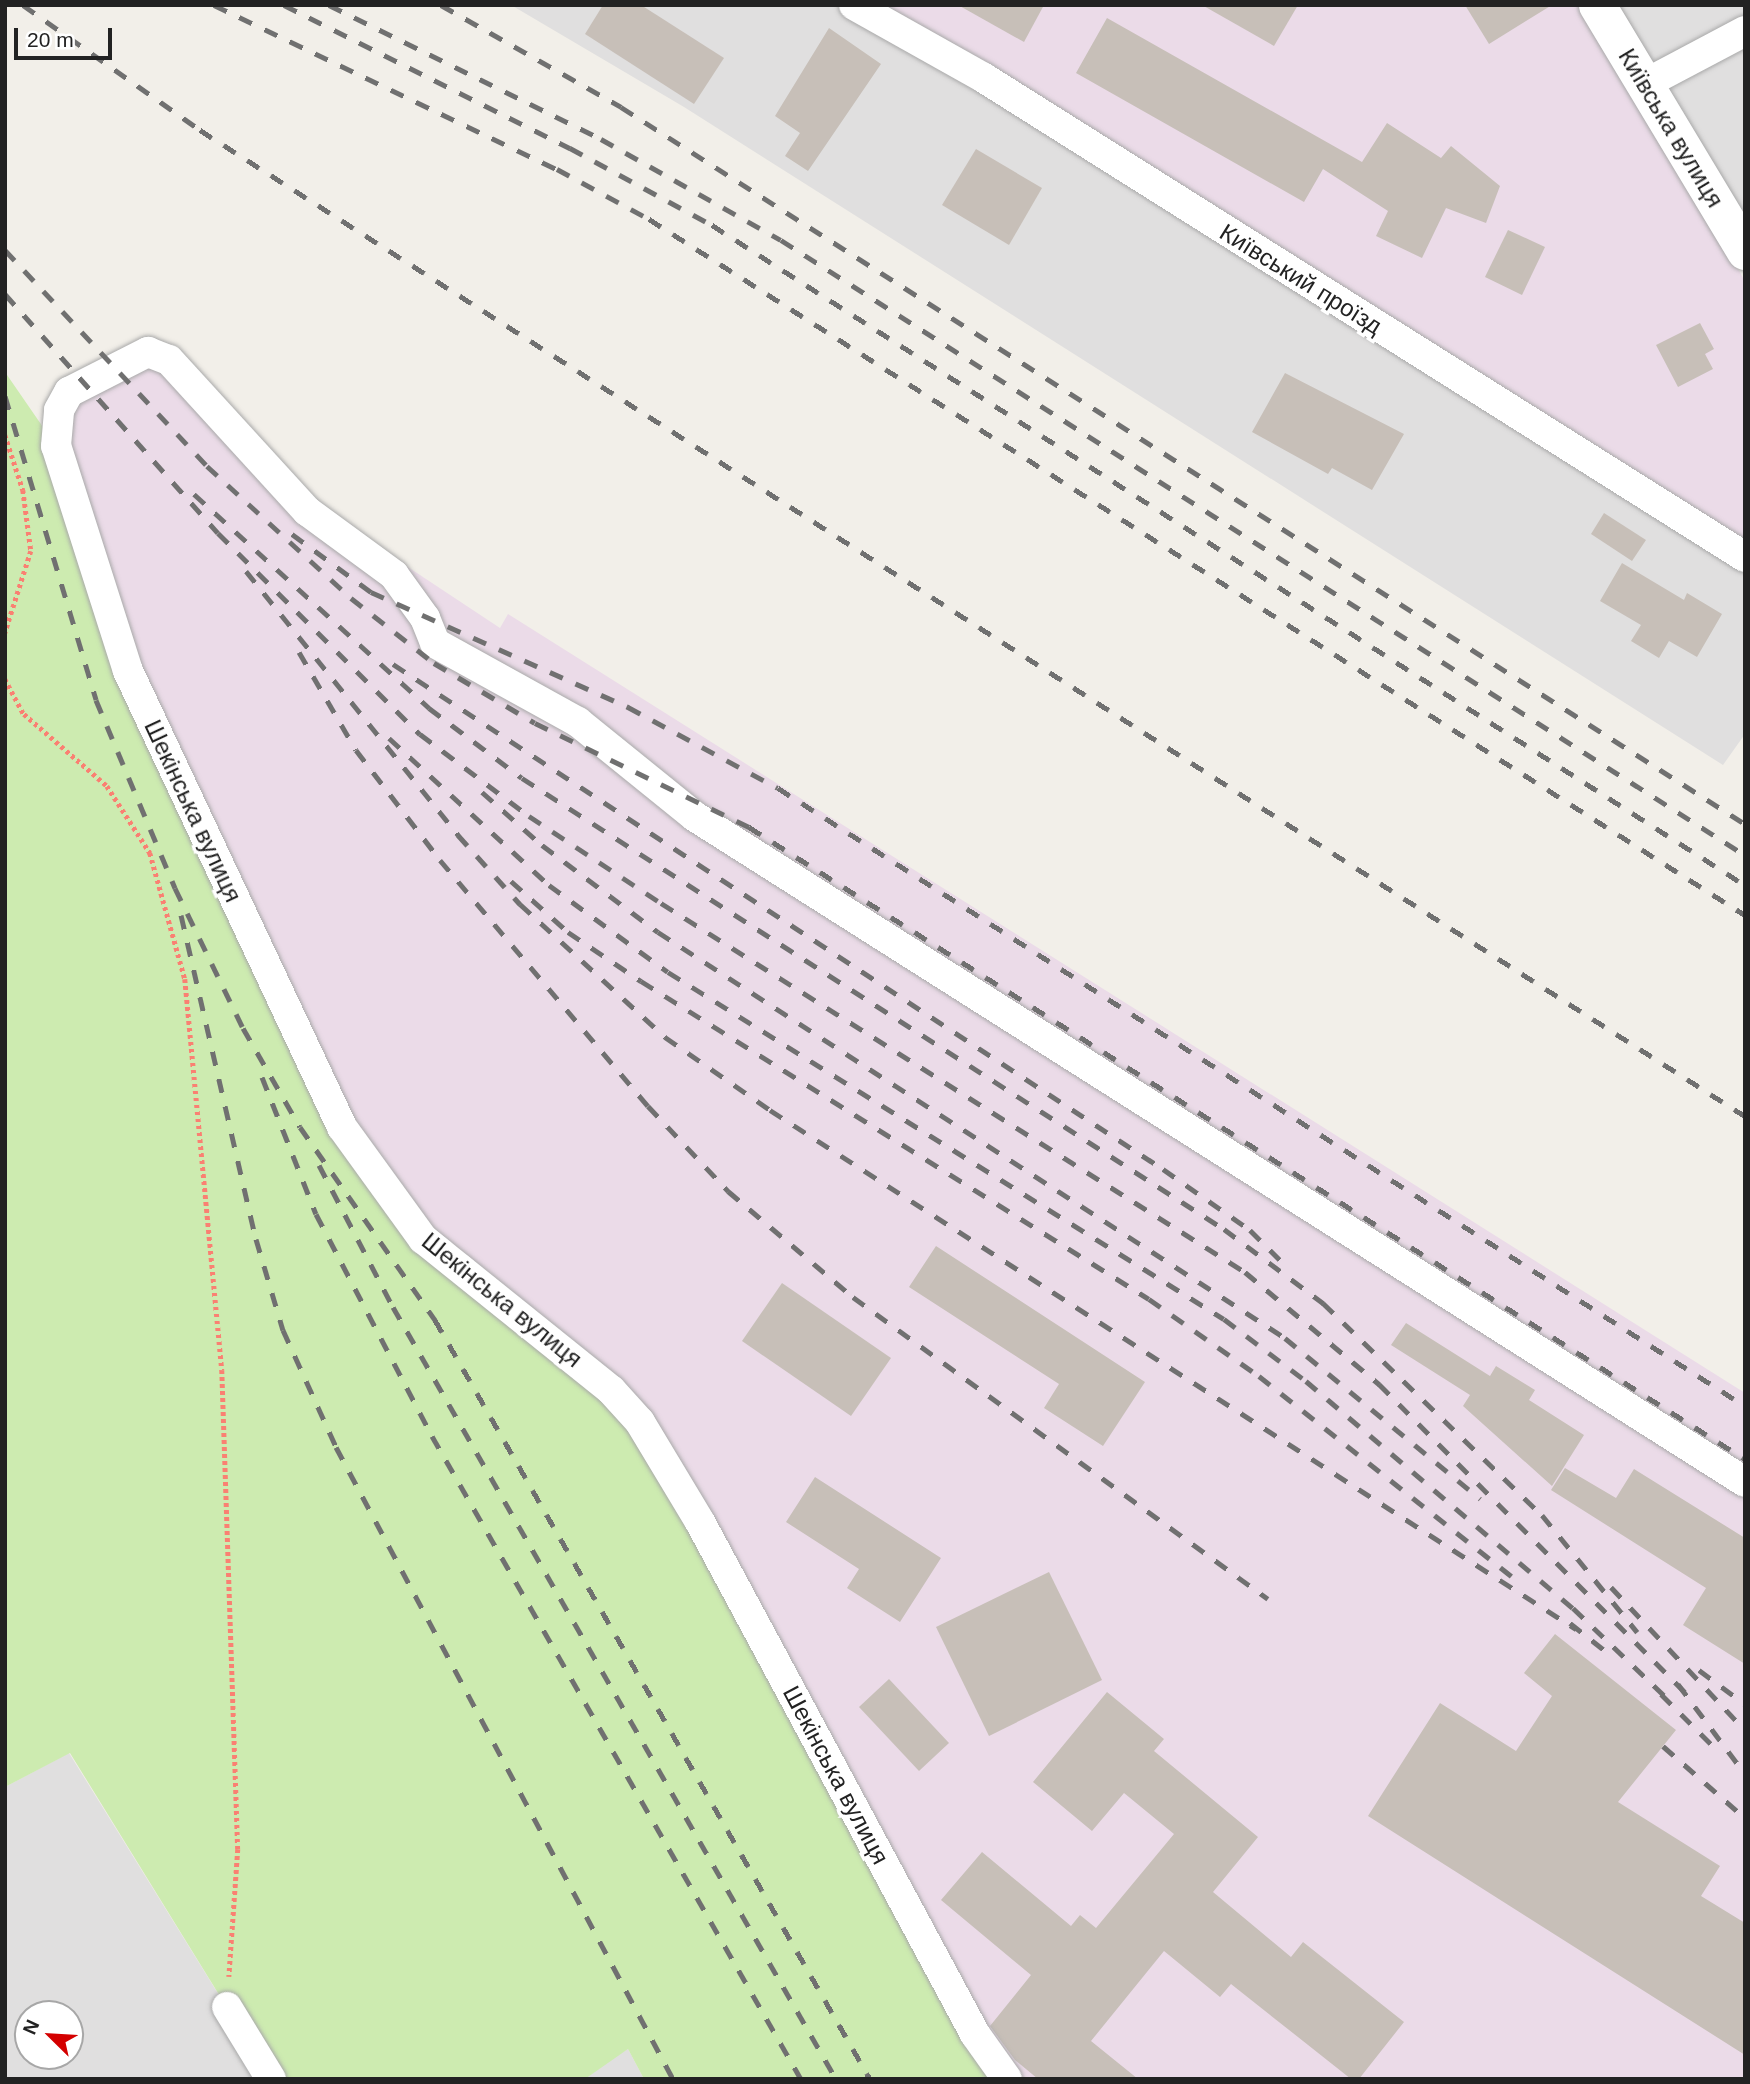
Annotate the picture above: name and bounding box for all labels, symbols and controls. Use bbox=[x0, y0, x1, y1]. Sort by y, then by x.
scale bar bbox=[18, 14, 116, 58]
text: 20 m bbox=[27, 28, 74, 51]
street label: Київська вулиця bbox=[1612, 43, 1730, 213]
street label: Київський проїзд bbox=[1215, 218, 1387, 340]
street label: Шекінська вулиця bbox=[138, 715, 248, 907]
street label: Шекінська вулиця bbox=[416, 1227, 588, 1373]
street label: Шекінська вулиця bbox=[777, 1681, 895, 1869]
north arrow bbox=[14, 2000, 84, 2070]
text: N bbox=[19, 2017, 44, 2038]

